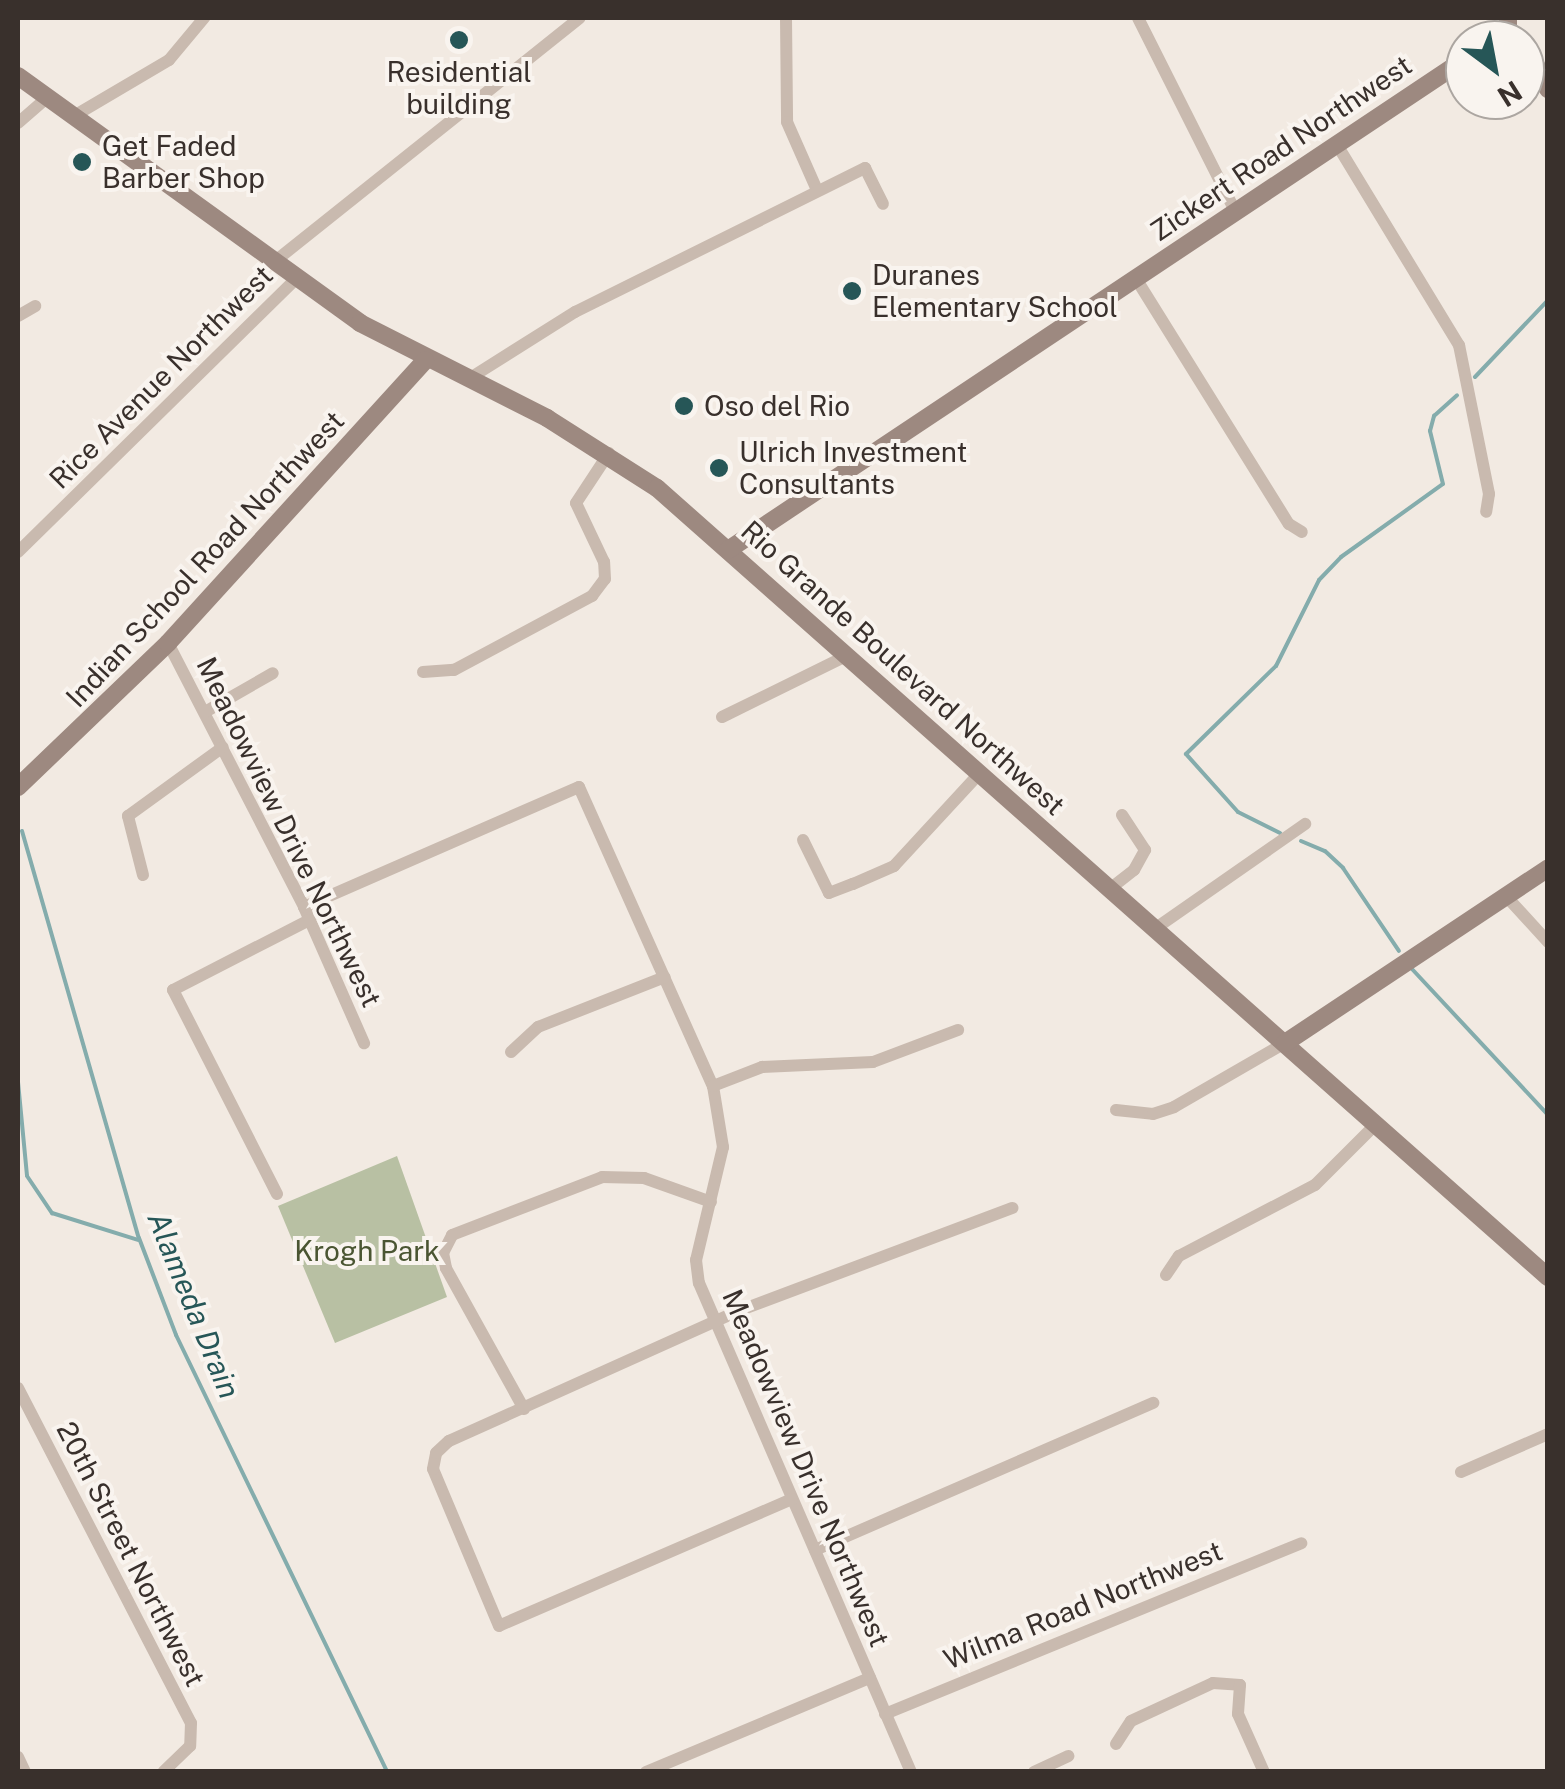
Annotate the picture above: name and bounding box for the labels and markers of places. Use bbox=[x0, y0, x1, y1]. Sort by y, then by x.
marker: Residential building bbox=[448, 29, 470, 51]
place label: Residential building bbox=[386, 55, 532, 121]
place label: Get Faded Barber Shop bbox=[102, 129, 265, 195]
marker: Get Faded Barber Shop bbox=[71, 151, 93, 173]
place label: Duranes Elementary School bbox=[872, 258, 1118, 324]
marker: Duranes Elementary School bbox=[841, 280, 863, 302]
place label: Oso del Rio bbox=[704, 389, 851, 423]
marker: Oso del Rio bbox=[673, 395, 695, 417]
place label: Ulrich Investment Consultants bbox=[739, 435, 967, 501]
marker: Ulrich Investment Consultants bbox=[708, 457, 730, 479]

